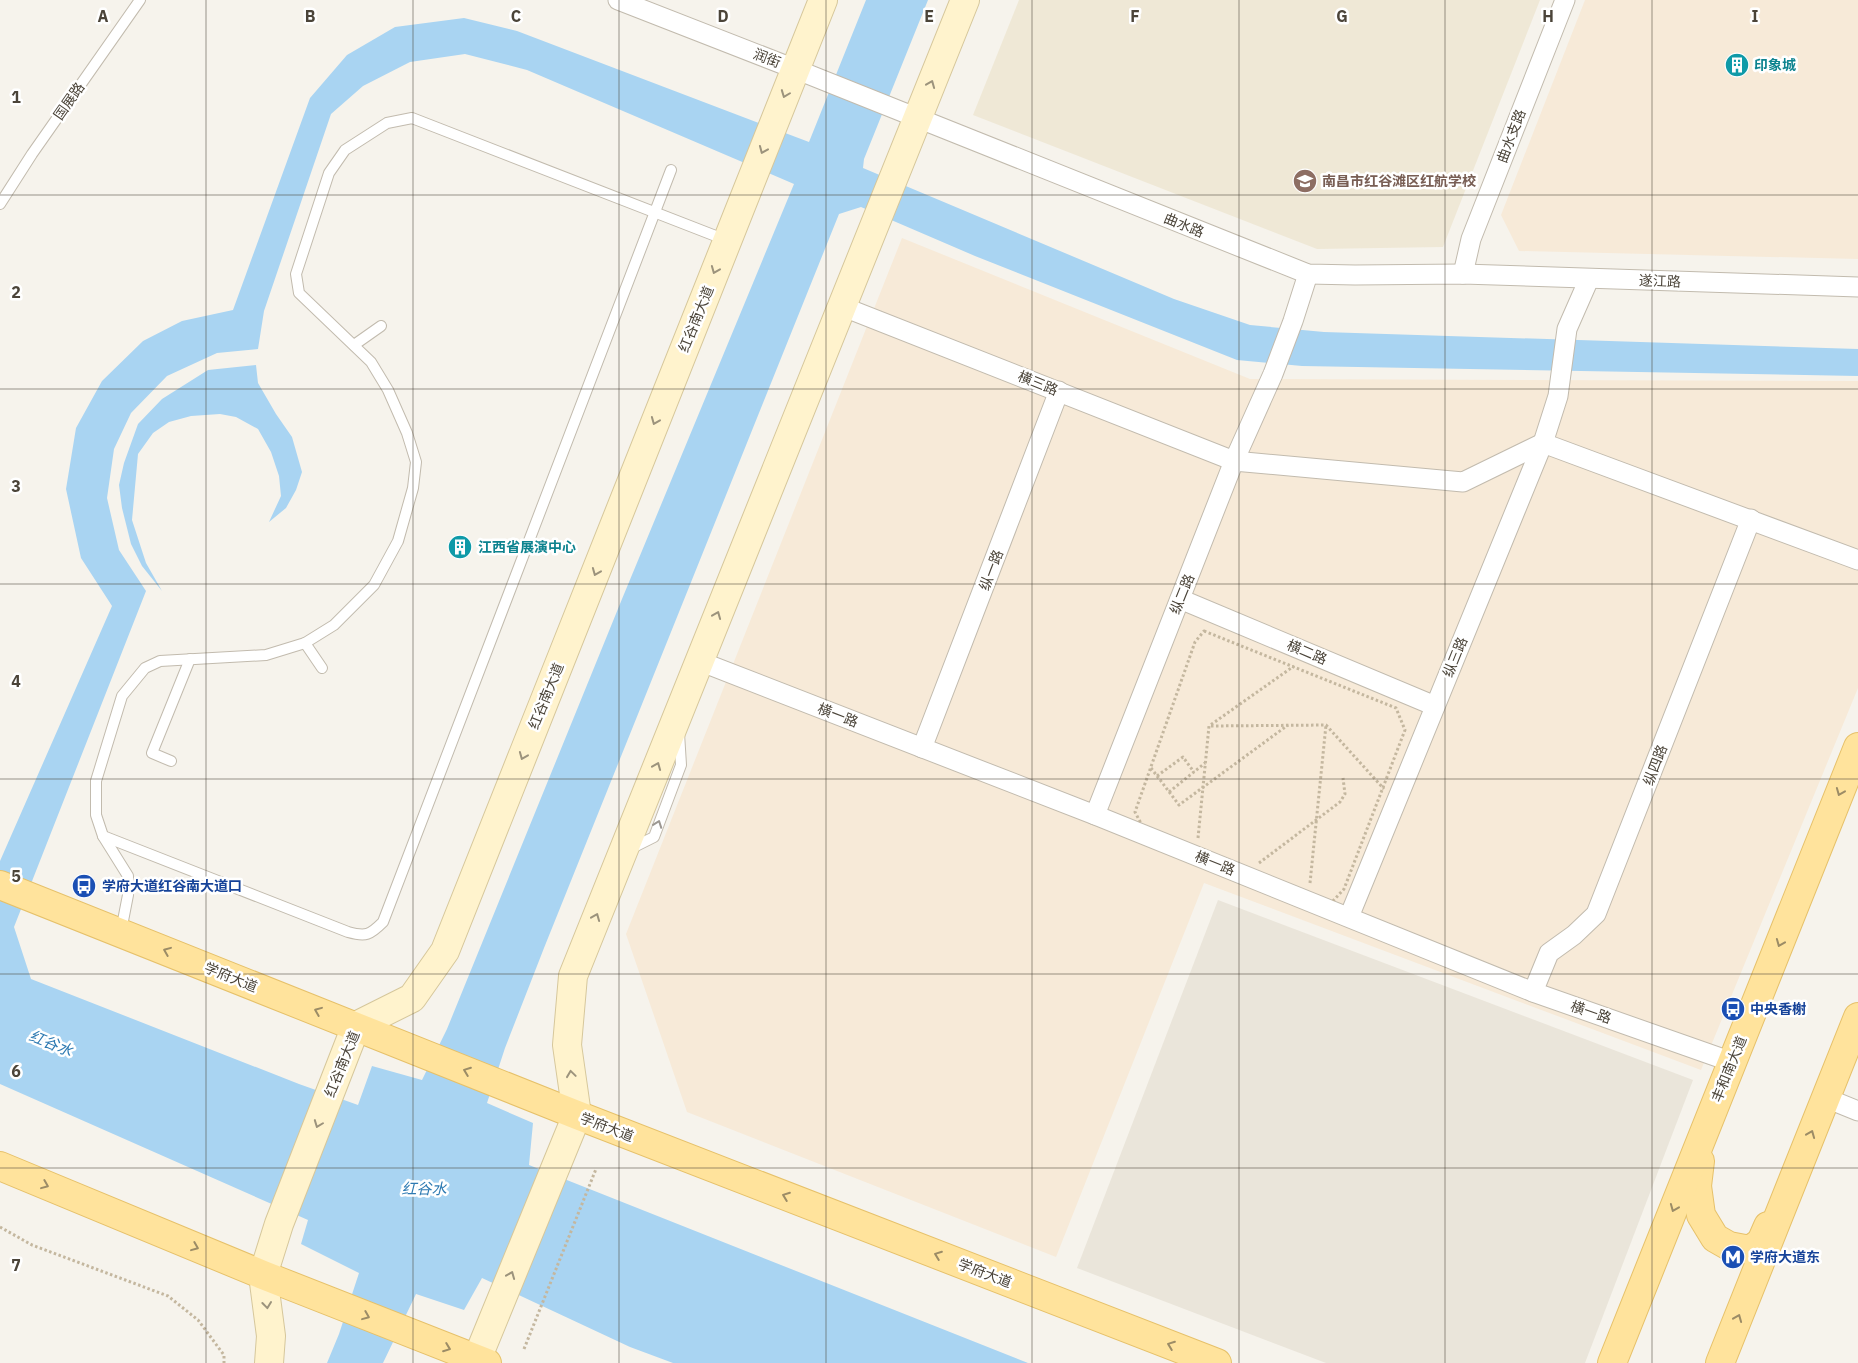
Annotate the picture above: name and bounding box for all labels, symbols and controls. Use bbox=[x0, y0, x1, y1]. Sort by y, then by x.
text: A bbox=[98, 6, 109, 26]
text: B bbox=[305, 6, 316, 26]
text: C bbox=[511, 6, 521, 26]
text: D bbox=[717, 6, 729, 26]
text: E bbox=[924, 6, 934, 26]
text: F bbox=[1130, 6, 1140, 26]
text: G bbox=[1336, 6, 1348, 26]
text: H bbox=[1542, 6, 1554, 26]
text: I bbox=[1752, 6, 1759, 26]
street label: 润街 bbox=[751, 45, 783, 71]
building icon: 印象城 bbox=[1724, 52, 1750, 78]
place label: 印象城 bbox=[1754, 56, 1796, 74]
street label: 国展路 bbox=[50, 79, 88, 123]
one-way arrow bbox=[925, 80, 935, 88]
text: 1 bbox=[11, 87, 21, 107]
one-way arrow bbox=[781, 89, 792, 98]
street label: 曲水支路 bbox=[1493, 107, 1529, 165]
one-way arrow bbox=[759, 145, 770, 154]
school or university icon: 南昌市红谷滩区红航学校 bbox=[1292, 168, 1318, 194]
place label: 南昌市红谷滩区红航学校 bbox=[1322, 172, 1476, 190]
street label: 曲水路 bbox=[1161, 209, 1207, 241]
one-way arrow bbox=[711, 265, 721, 274]
street label: 遂江路 bbox=[1639, 271, 1681, 291]
text: 2 bbox=[11, 282, 21, 302]
street label: 红谷南大道 bbox=[675, 283, 717, 355]
street label: 横三路 bbox=[1015, 367, 1061, 399]
one-way arrow bbox=[651, 416, 662, 425]
text: 3 bbox=[11, 476, 21, 496]
building icon: 江西省展演中心 bbox=[447, 534, 473, 560]
place label: 江西省展演中心 bbox=[478, 538, 576, 556]
street label: 纵一路 bbox=[975, 547, 1007, 593]
one-way arrow bbox=[591, 567, 602, 576]
street label: 纵二路 bbox=[1166, 571, 1198, 617]
one-way arrow bbox=[711, 611, 721, 620]
street label: 纵三路 bbox=[1439, 634, 1471, 680]
street label: 横二路 bbox=[1284, 636, 1330, 668]
street label: 红谷南大道 bbox=[525, 660, 567, 732]
text: 4 bbox=[11, 671, 21, 691]
street label: 横一路 bbox=[815, 699, 861, 731]
street label: 纵四路 bbox=[1639, 742, 1671, 788]
one-way arrow bbox=[519, 751, 529, 760]
one-way arrow bbox=[651, 762, 661, 771]
one-way arrow bbox=[1836, 787, 1846, 796]
one-way arrow bbox=[652, 821, 662, 829]
street label: 横一路 bbox=[1192, 847, 1238, 879]
text: 5 bbox=[11, 866, 21, 886]
bus stop icon: 学府大道红谷南大道口 bbox=[71, 873, 97, 899]
place label: 学府大道红谷南大道口 bbox=[102, 877, 242, 895]
one-way arrow bbox=[590, 913, 601, 922]
one-way arrow bbox=[1775, 938, 1786, 947]
one-way arrow bbox=[163, 947, 172, 957]
street label: 学府大道 bbox=[202, 958, 260, 996]
bus stop icon: 中央香榭 bbox=[1720, 996, 1746, 1022]
street label: 横一路 bbox=[1568, 997, 1614, 1027]
place label: 中央香榭 bbox=[1750, 1000, 1806, 1018]
one-way arrow bbox=[314, 1007, 323, 1017]
water label: 红谷水 bbox=[27, 1026, 76, 1061]
street label: 红谷南大道 bbox=[321, 1028, 363, 1100]
street label: 丰和南大道 bbox=[1708, 1033, 1750, 1105]
text: 6 bbox=[11, 1061, 21, 1081]
one-way arrow bbox=[463, 1067, 472, 1077]
one-way arrow bbox=[566, 1070, 577, 1078]
street label: 学府大道 bbox=[578, 1109, 636, 1145]
one-way arrow bbox=[314, 1119, 324, 1128]
one-way arrow bbox=[1805, 1130, 1816, 1139]
one-way arrow bbox=[40, 1179, 49, 1189]
water label: 红谷水 bbox=[401, 1179, 447, 1198]
one-way arrow bbox=[783, 1192, 791, 1202]
one-way arrow bbox=[1670, 1203, 1680, 1212]
one-way arrow bbox=[190, 1241, 199, 1251]
metro station icon: 学府大道东 bbox=[1720, 1244, 1746, 1270]
place label: 学府大道东 bbox=[1750, 1248, 1820, 1266]
one-way arrow bbox=[934, 1251, 943, 1261]
text: 7 bbox=[11, 1255, 21, 1275]
street label: 学府大道 bbox=[956, 1255, 1014, 1291]
one-way arrow bbox=[504, 1271, 515, 1280]
one-way arrow bbox=[261, 1302, 272, 1310]
one-way arrow bbox=[361, 1309, 370, 1320]
one-way arrow bbox=[1732, 1314, 1742, 1323]
one-way arrow bbox=[1167, 1341, 1176, 1352]
one-way arrow bbox=[442, 1342, 451, 1352]

